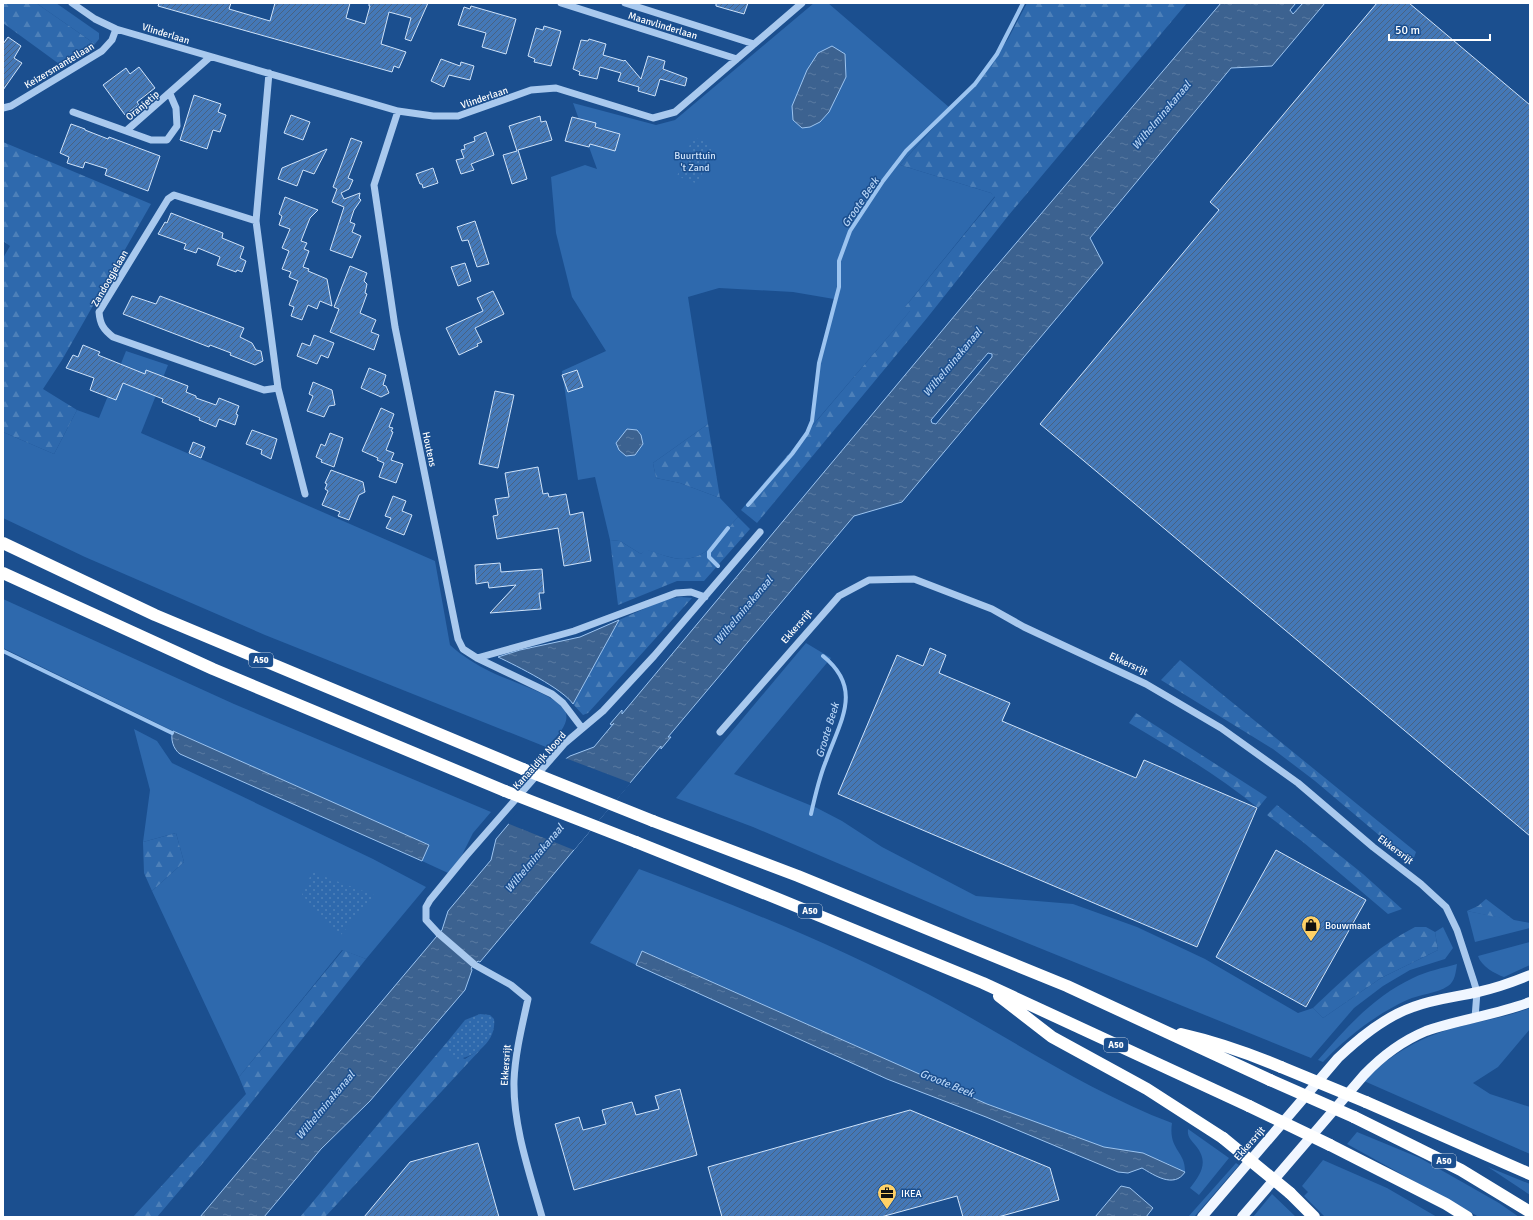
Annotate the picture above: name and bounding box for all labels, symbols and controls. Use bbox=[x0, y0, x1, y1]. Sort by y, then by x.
street label: Maanvlinderlaan bbox=[627, 10, 699, 42]
scale bar bbox=[1389, 16, 1490, 42]
street label: Vlinderlaan bbox=[140, 21, 191, 47]
text: 50 m bbox=[1395, 23, 1420, 38]
street label: Keizersmantellaan bbox=[22, 40, 97, 91]
water label: Wilhelminakanaal bbox=[1129, 78, 1194, 152]
street label: Vlinderlaan bbox=[459, 84, 510, 112]
street label: Oranjetip bbox=[123, 88, 162, 123]
park label: Buurttuin 't Zand bbox=[674, 150, 716, 174]
water label: Groote Beek bbox=[839, 174, 883, 230]
street label: Zandoogjelaan bbox=[89, 248, 131, 309]
water label: Wilhelminakanaal bbox=[920, 325, 985, 399]
street label: Houtens bbox=[419, 431, 439, 469]
water label: Wilhelminakanaal bbox=[711, 573, 776, 647]
street label: Ekkersrijt bbox=[779, 607, 815, 646]
street label: Ekkersrijt bbox=[1107, 650, 1150, 678]
road number: A50 bbox=[249, 653, 273, 667]
water label: Groote Beek bbox=[813, 700, 842, 759]
street label: Kanaaldijk Noord bbox=[511, 729, 569, 792]
water label: Wilhelminakanaal bbox=[502, 821, 567, 895]
street label: Ekkersrijt bbox=[1375, 833, 1416, 867]
road number: A50 bbox=[798, 904, 822, 918]
shop icon: Bouwmaat bbox=[1300, 914, 1322, 942]
place label: Bouwmaat bbox=[1325, 920, 1371, 932]
road number: A50 bbox=[1104, 1038, 1128, 1052]
street label: Ekkersrijt bbox=[499, 1044, 513, 1086]
water label: Groote Beek bbox=[918, 1067, 977, 1101]
water label: Wilhelminakanaal bbox=[293, 1068, 358, 1142]
street label: Ekkersrijt bbox=[1232, 1124, 1268, 1163]
road number: A50 bbox=[1432, 1154, 1456, 1168]
office icon: IKEA bbox=[876, 1182, 898, 1210]
place label: IKEA bbox=[901, 1188, 922, 1200]

